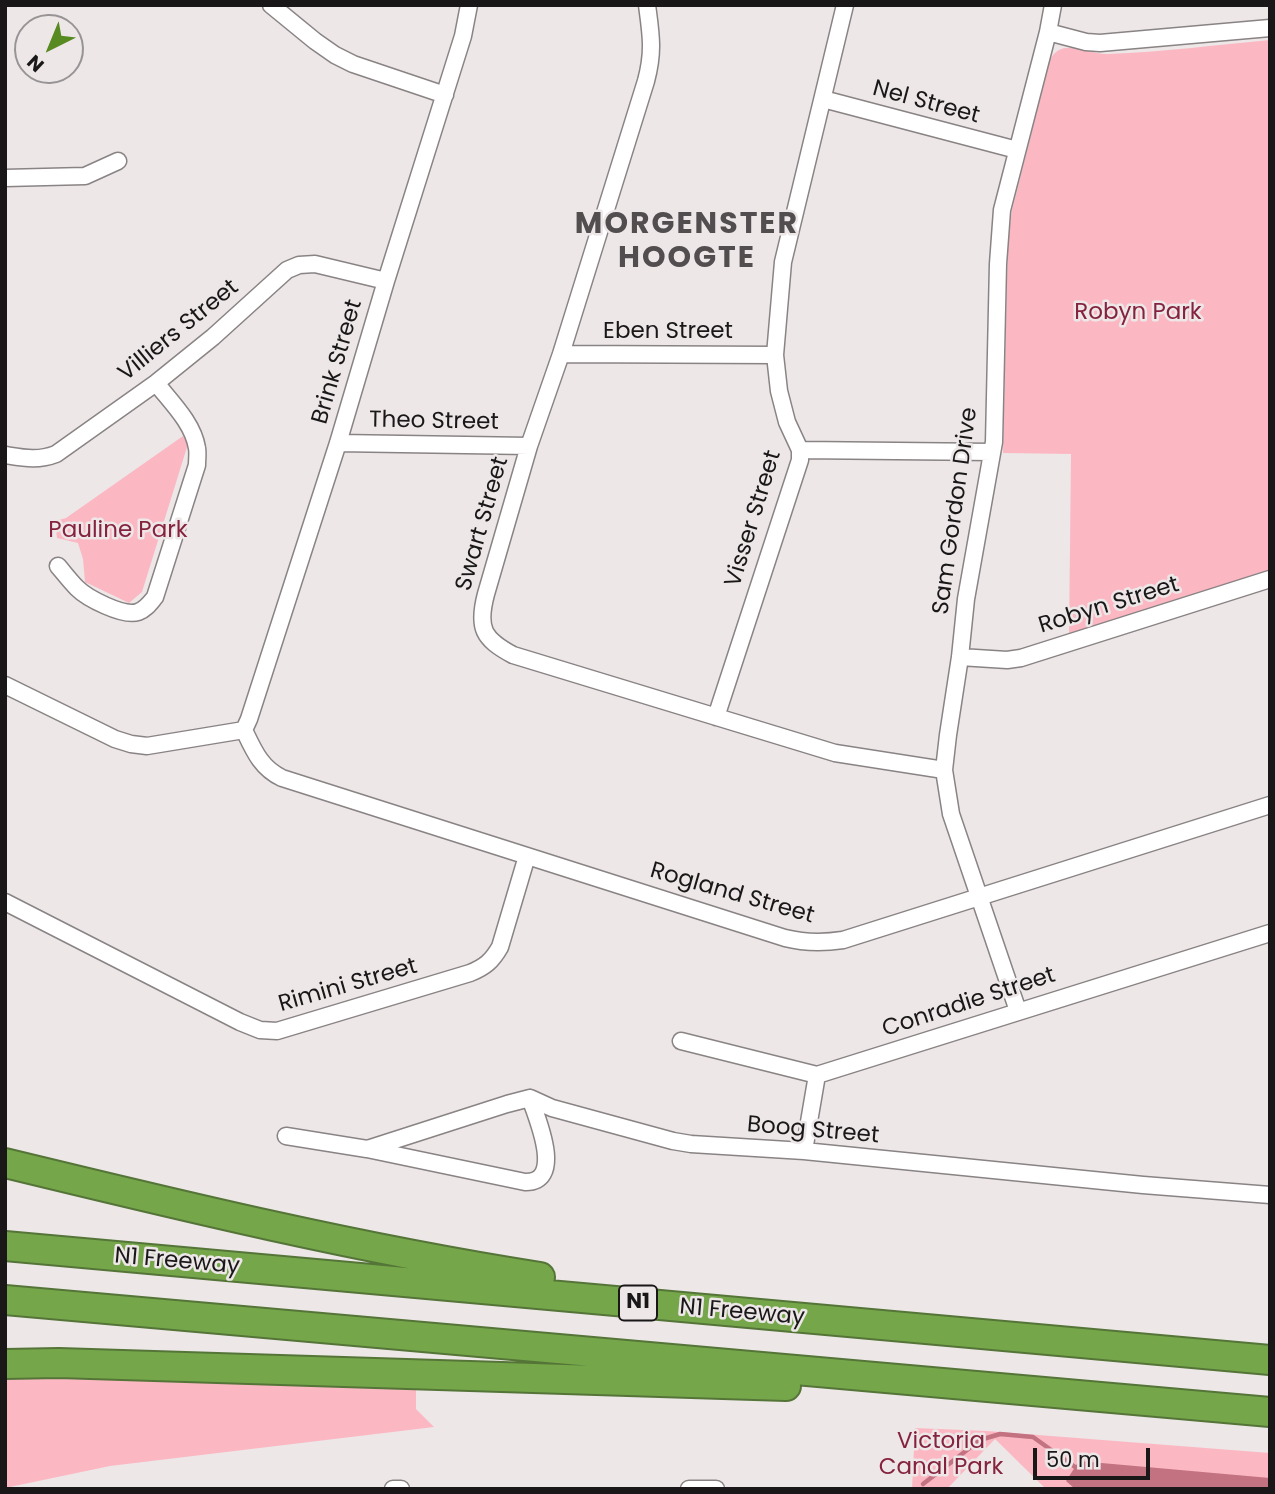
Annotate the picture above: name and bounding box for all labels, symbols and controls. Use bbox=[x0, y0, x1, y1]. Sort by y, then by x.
north arrow bbox=[14, 14, 84, 84]
text: N bbox=[21, 49, 50, 78]
street label: Nel Street bbox=[870, 75, 982, 131]
district label: MORGENSTER HOOGTE bbox=[576, 207, 798, 278]
street label: Villiers Street bbox=[113, 274, 245, 388]
street label: Brink Street bbox=[307, 296, 369, 428]
park label: Robyn Park bbox=[1074, 299, 1202, 327]
street label: Eben Street bbox=[603, 318, 733, 346]
street label: Sam Gordon Drive bbox=[928, 406, 984, 616]
street label: Theo Street bbox=[369, 407, 499, 437]
street label: Visser Street bbox=[720, 447, 788, 591]
street label: Swart Street bbox=[451, 454, 515, 594]
park label: Pauline Park bbox=[48, 517, 188, 545]
street label: Robyn Street bbox=[1035, 572, 1183, 640]
street label: Rogland Street bbox=[647, 857, 817, 931]
street label: Rimini Street bbox=[276, 953, 420, 1019]
street label: Conradie Street bbox=[879, 962, 1059, 1044]
street label: Boog Street bbox=[746, 1111, 880, 1151]
street label: N1 Freeway bbox=[113, 1243, 241, 1281]
road number: N1 bbox=[619, 1286, 657, 1320]
street label: N1 Freeway bbox=[678, 1294, 806, 1332]
park label: Victoria Canal Park bbox=[879, 1428, 1003, 1482]
scale bar bbox=[1037, 1434, 1154, 1478]
text: 50 m bbox=[1046, 1445, 1100, 1474]

